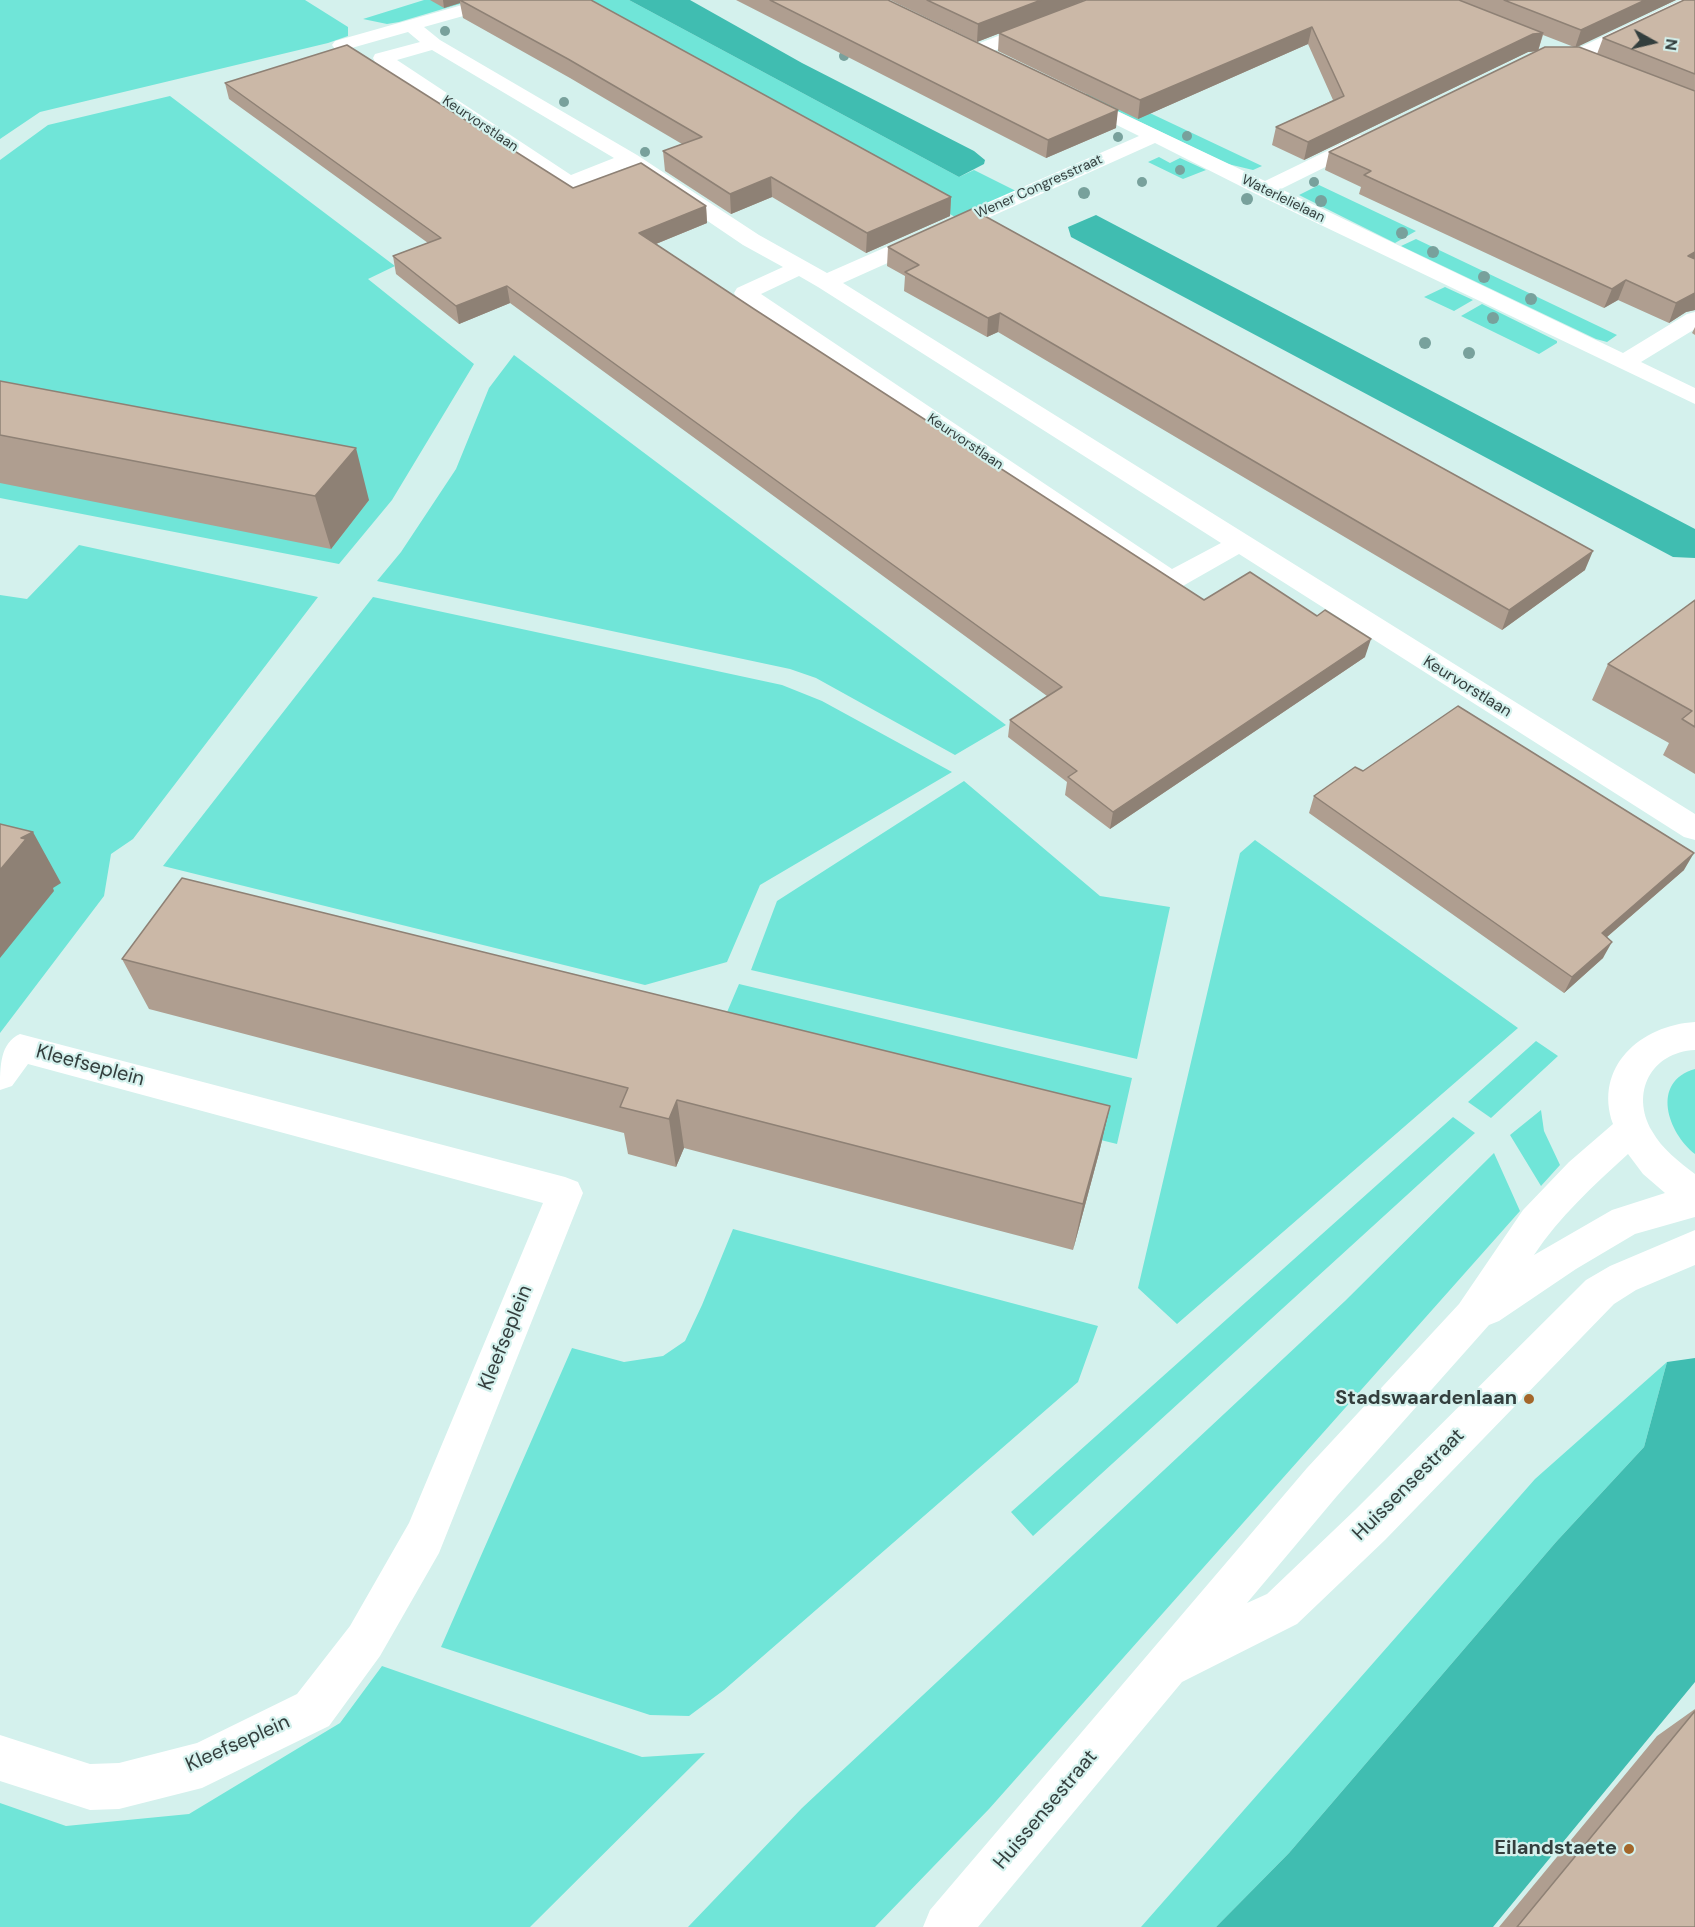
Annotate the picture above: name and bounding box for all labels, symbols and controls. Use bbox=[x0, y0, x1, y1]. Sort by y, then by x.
north arrow bbox=[1623, 12, 1683, 72]
text: N bbox=[1660, 37, 1683, 52]
street label: Keurvorstlaan bbox=[439, 92, 521, 156]
street label: Wener Congresstraat bbox=[973, 151, 1105, 223]
street label: Waterlelielaan bbox=[1239, 172, 1327, 226]
street label: Keurvorstlaan bbox=[924, 410, 1006, 474]
street label: Keurvorstlaan bbox=[1419, 652, 1515, 722]
street label: Kleefseplein bbox=[33, 1040, 147, 1092]
street label: Kleefseplein bbox=[474, 1282, 538, 1394]
place label: Stadswaardenlaan bbox=[1335, 1387, 1517, 1411]
marker: Stadswaardenlaan bbox=[1522, 1392, 1536, 1406]
street label: Huissensestraat bbox=[1348, 1424, 1470, 1546]
street label: Kleefseplein bbox=[182, 1710, 294, 1778]
street label: Huissensestraat bbox=[989, 1745, 1103, 1875]
place label: Eilandstaete bbox=[1494, 1837, 1617, 1861]
marker: Eilandstaete bbox=[1622, 1842, 1636, 1856]

